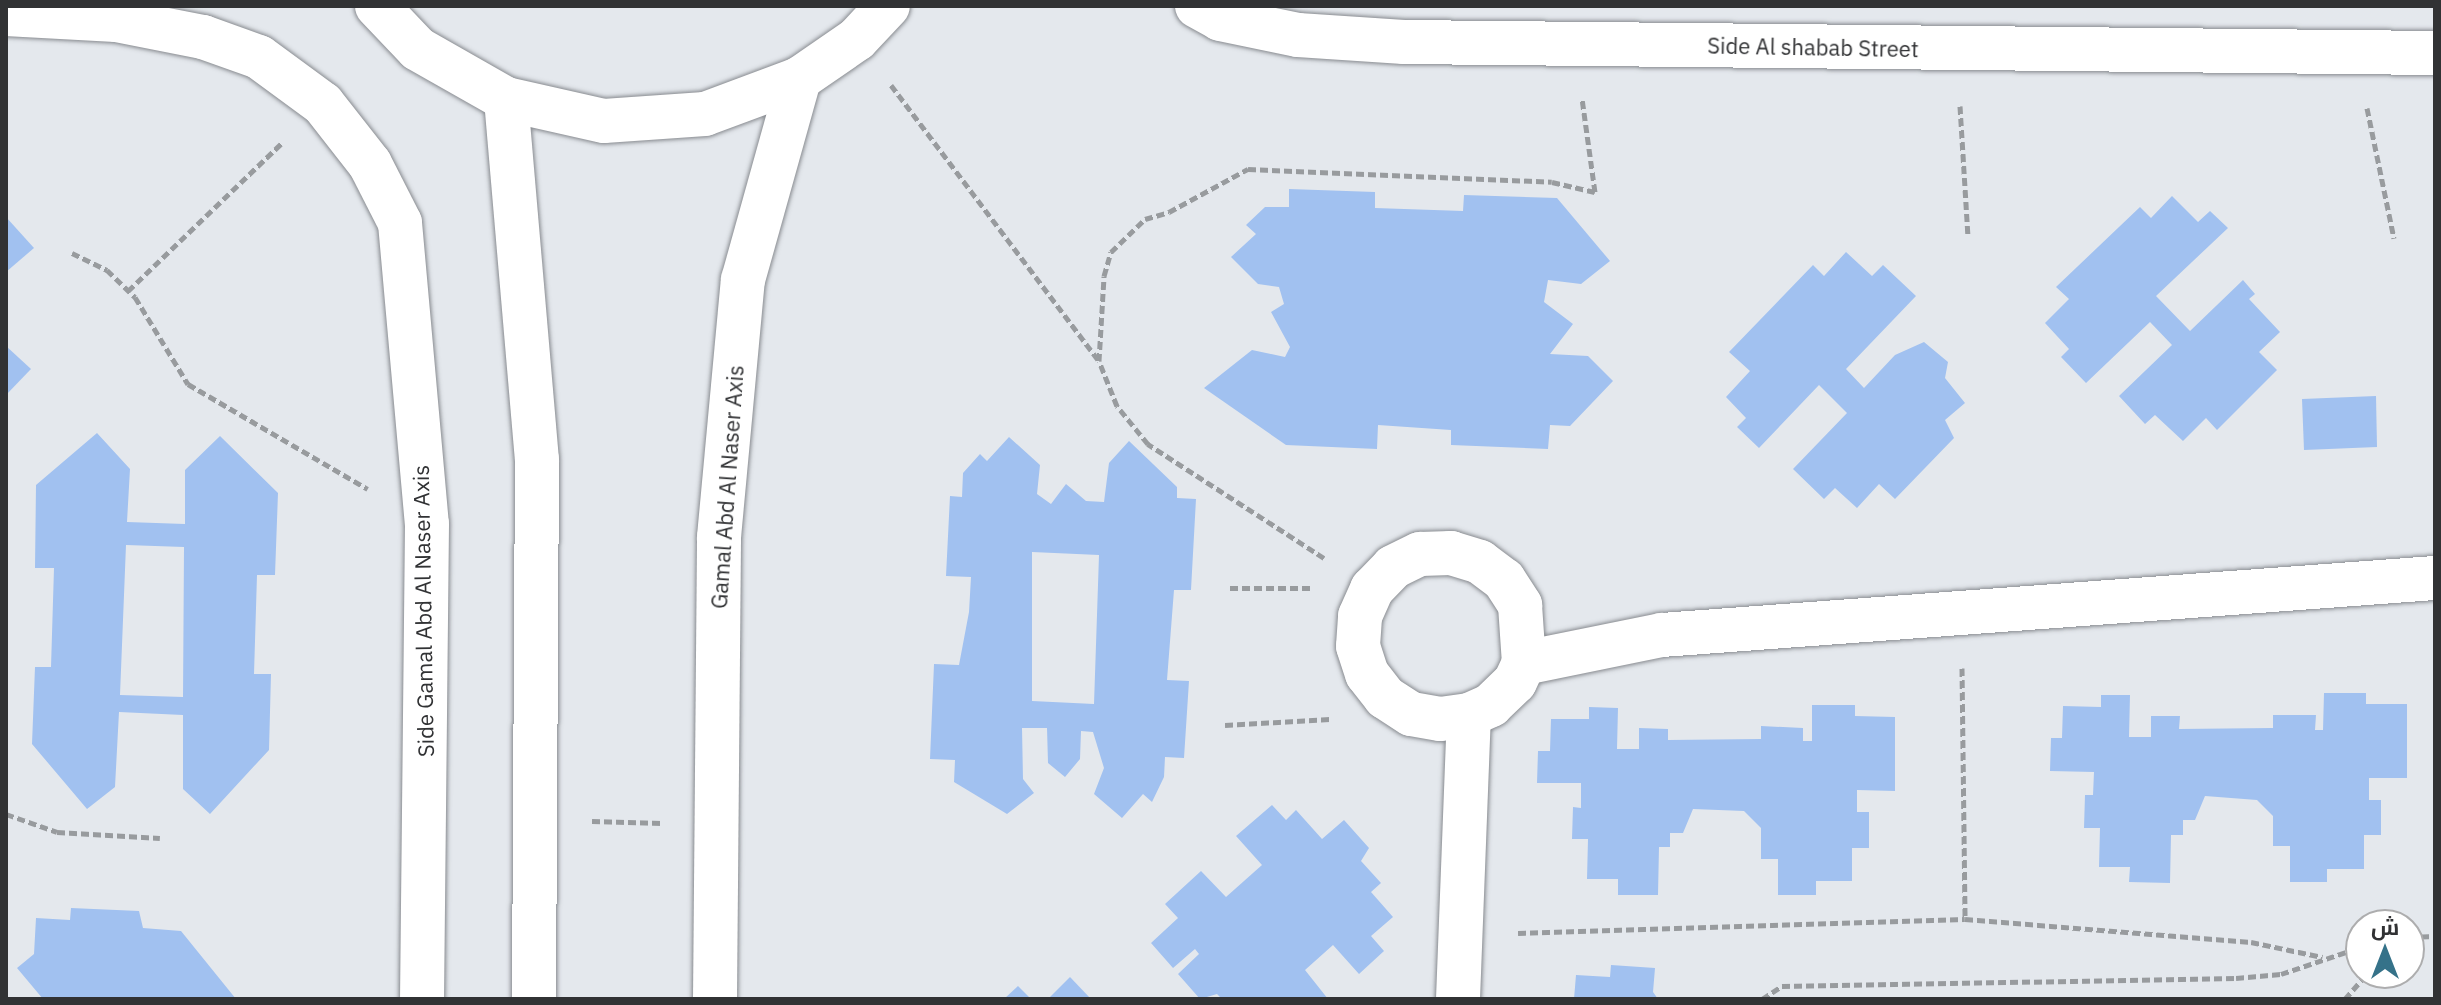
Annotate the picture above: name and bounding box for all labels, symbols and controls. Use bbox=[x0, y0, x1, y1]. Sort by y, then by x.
street label: Side Al shabab Street bbox=[1707, 32, 1919, 62]
street label: Gamal Abd Al Naser Axis bbox=[705, 364, 749, 610]
street label: Side Gamal Abd Al Naser Axis bbox=[407, 465, 439, 757]
north arrow bbox=[2345, 909, 2425, 989]
text: ش bbox=[2371, 912, 2399, 941]

